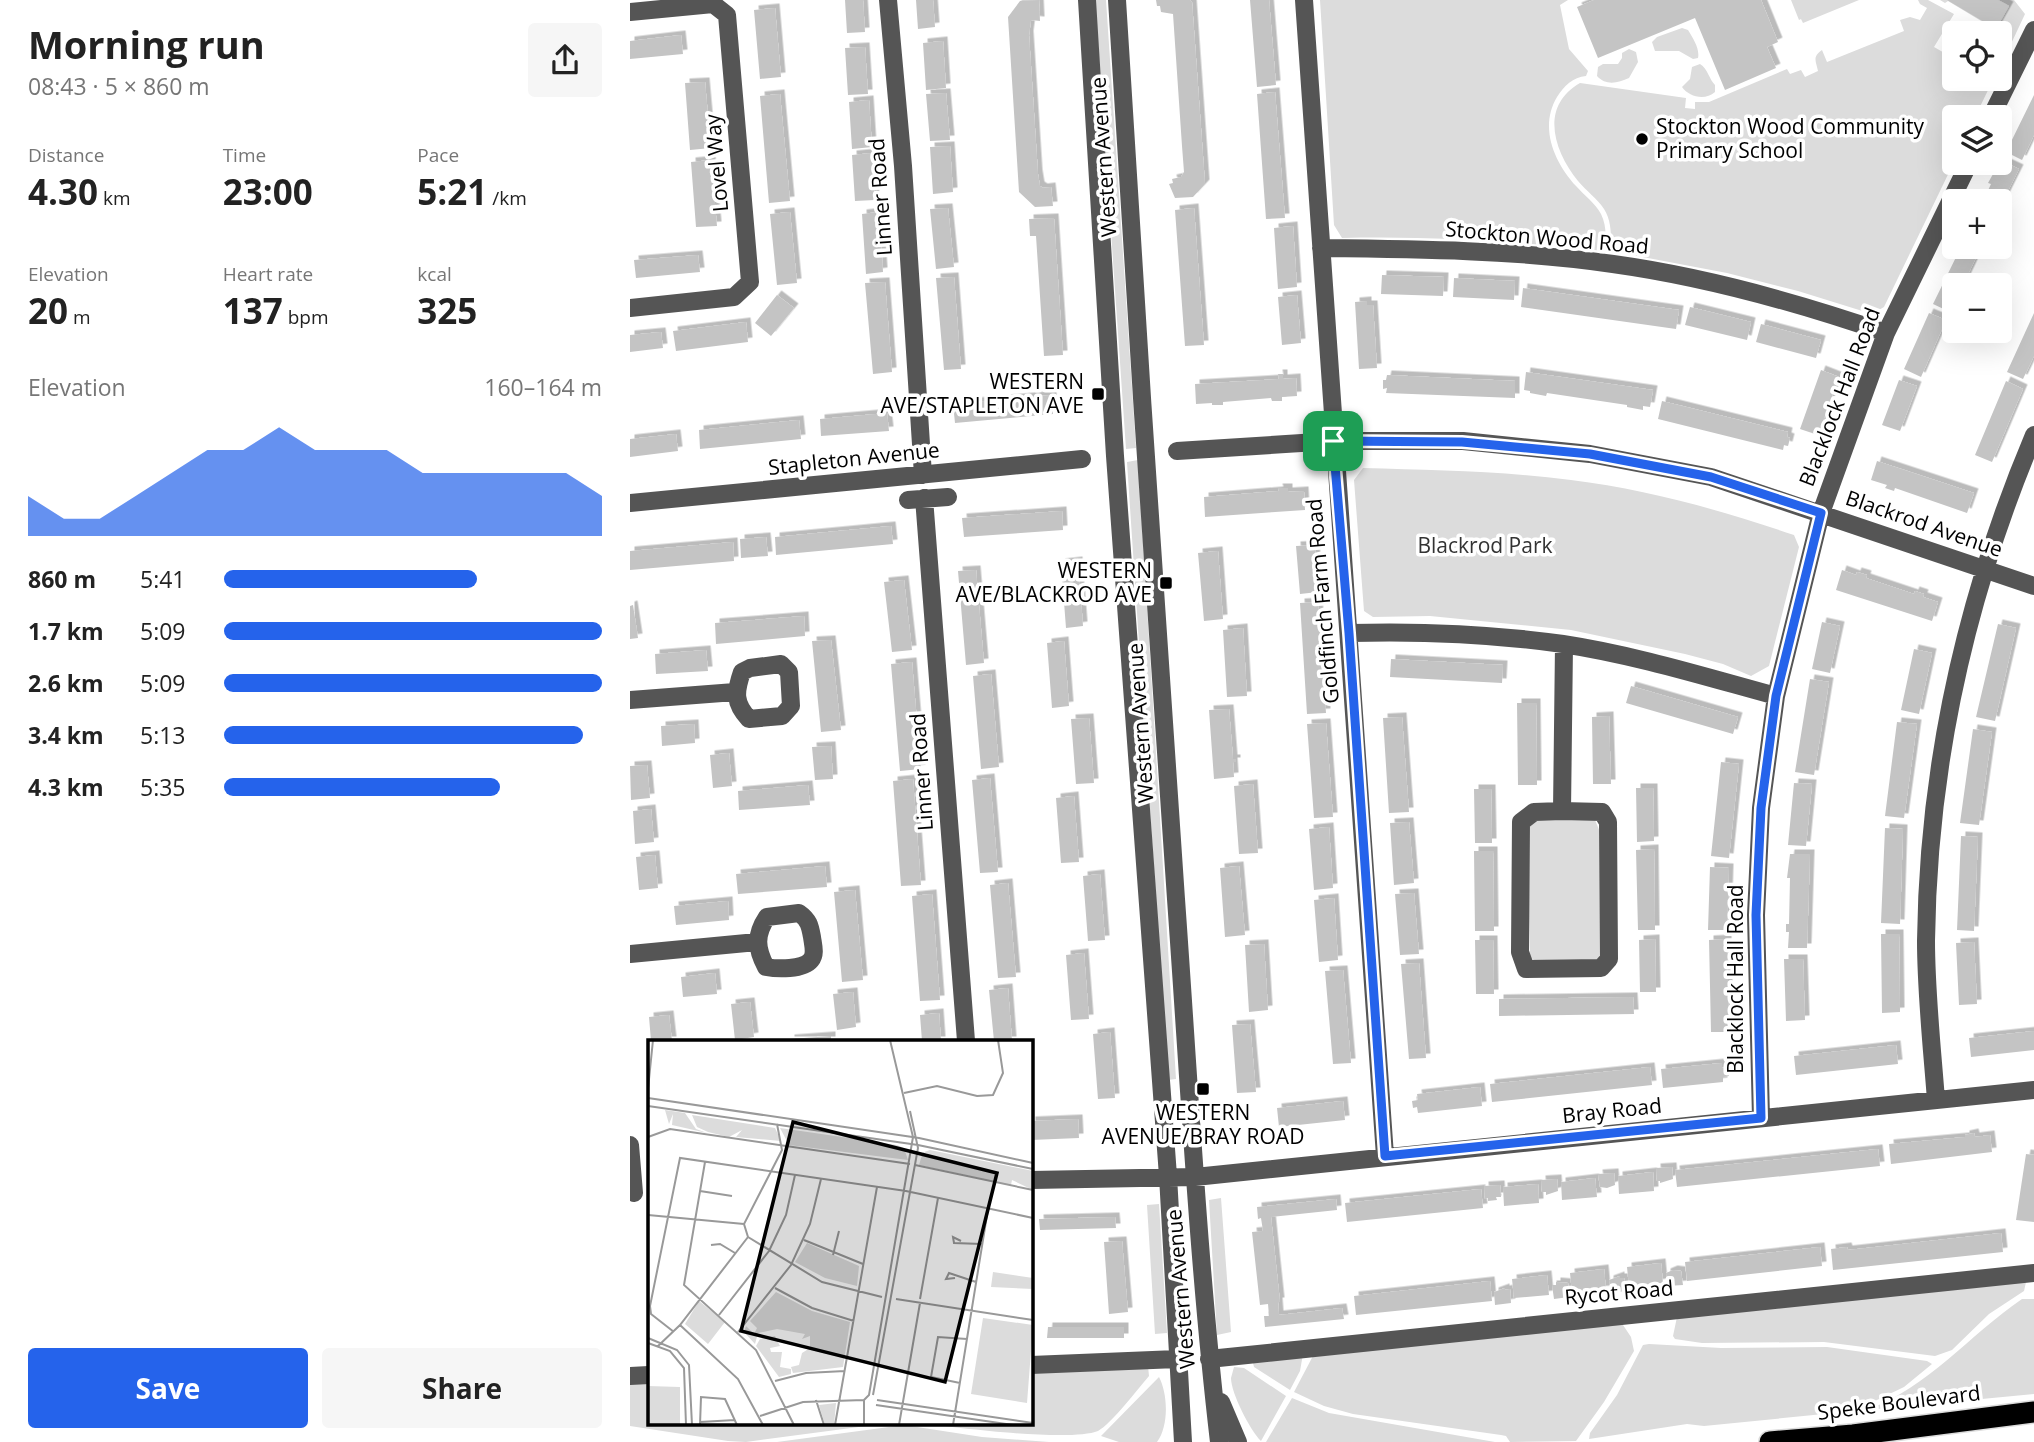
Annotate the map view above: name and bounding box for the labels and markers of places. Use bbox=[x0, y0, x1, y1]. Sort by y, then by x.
place label: Stockton Wood Community Primary School bbox=[1656, 112, 1924, 164]
marker: Stockton Wood Community Primary School bbox=[1634, 131, 1650, 147]
place label: WESTERN AVE/STAPLETON AVE bbox=[881, 367, 1084, 419]
marker: WESTERN AVE/STAPLETON AVE bbox=[1090, 386, 1106, 402]
pin bbox=[1303, 411, 1363, 471]
place label: WESTERN AVE/BLACKROD AVE bbox=[955, 556, 1152, 608]
marker: WESTERN AVE/BLACKROD AVE bbox=[1158, 575, 1174, 591]
marker: WESTERN AVENUE/BRAY ROAD bbox=[1195, 1081, 1211, 1097]
place label: WESTERN AVENUE/BRAY ROAD bbox=[1102, 1098, 1304, 1150]

